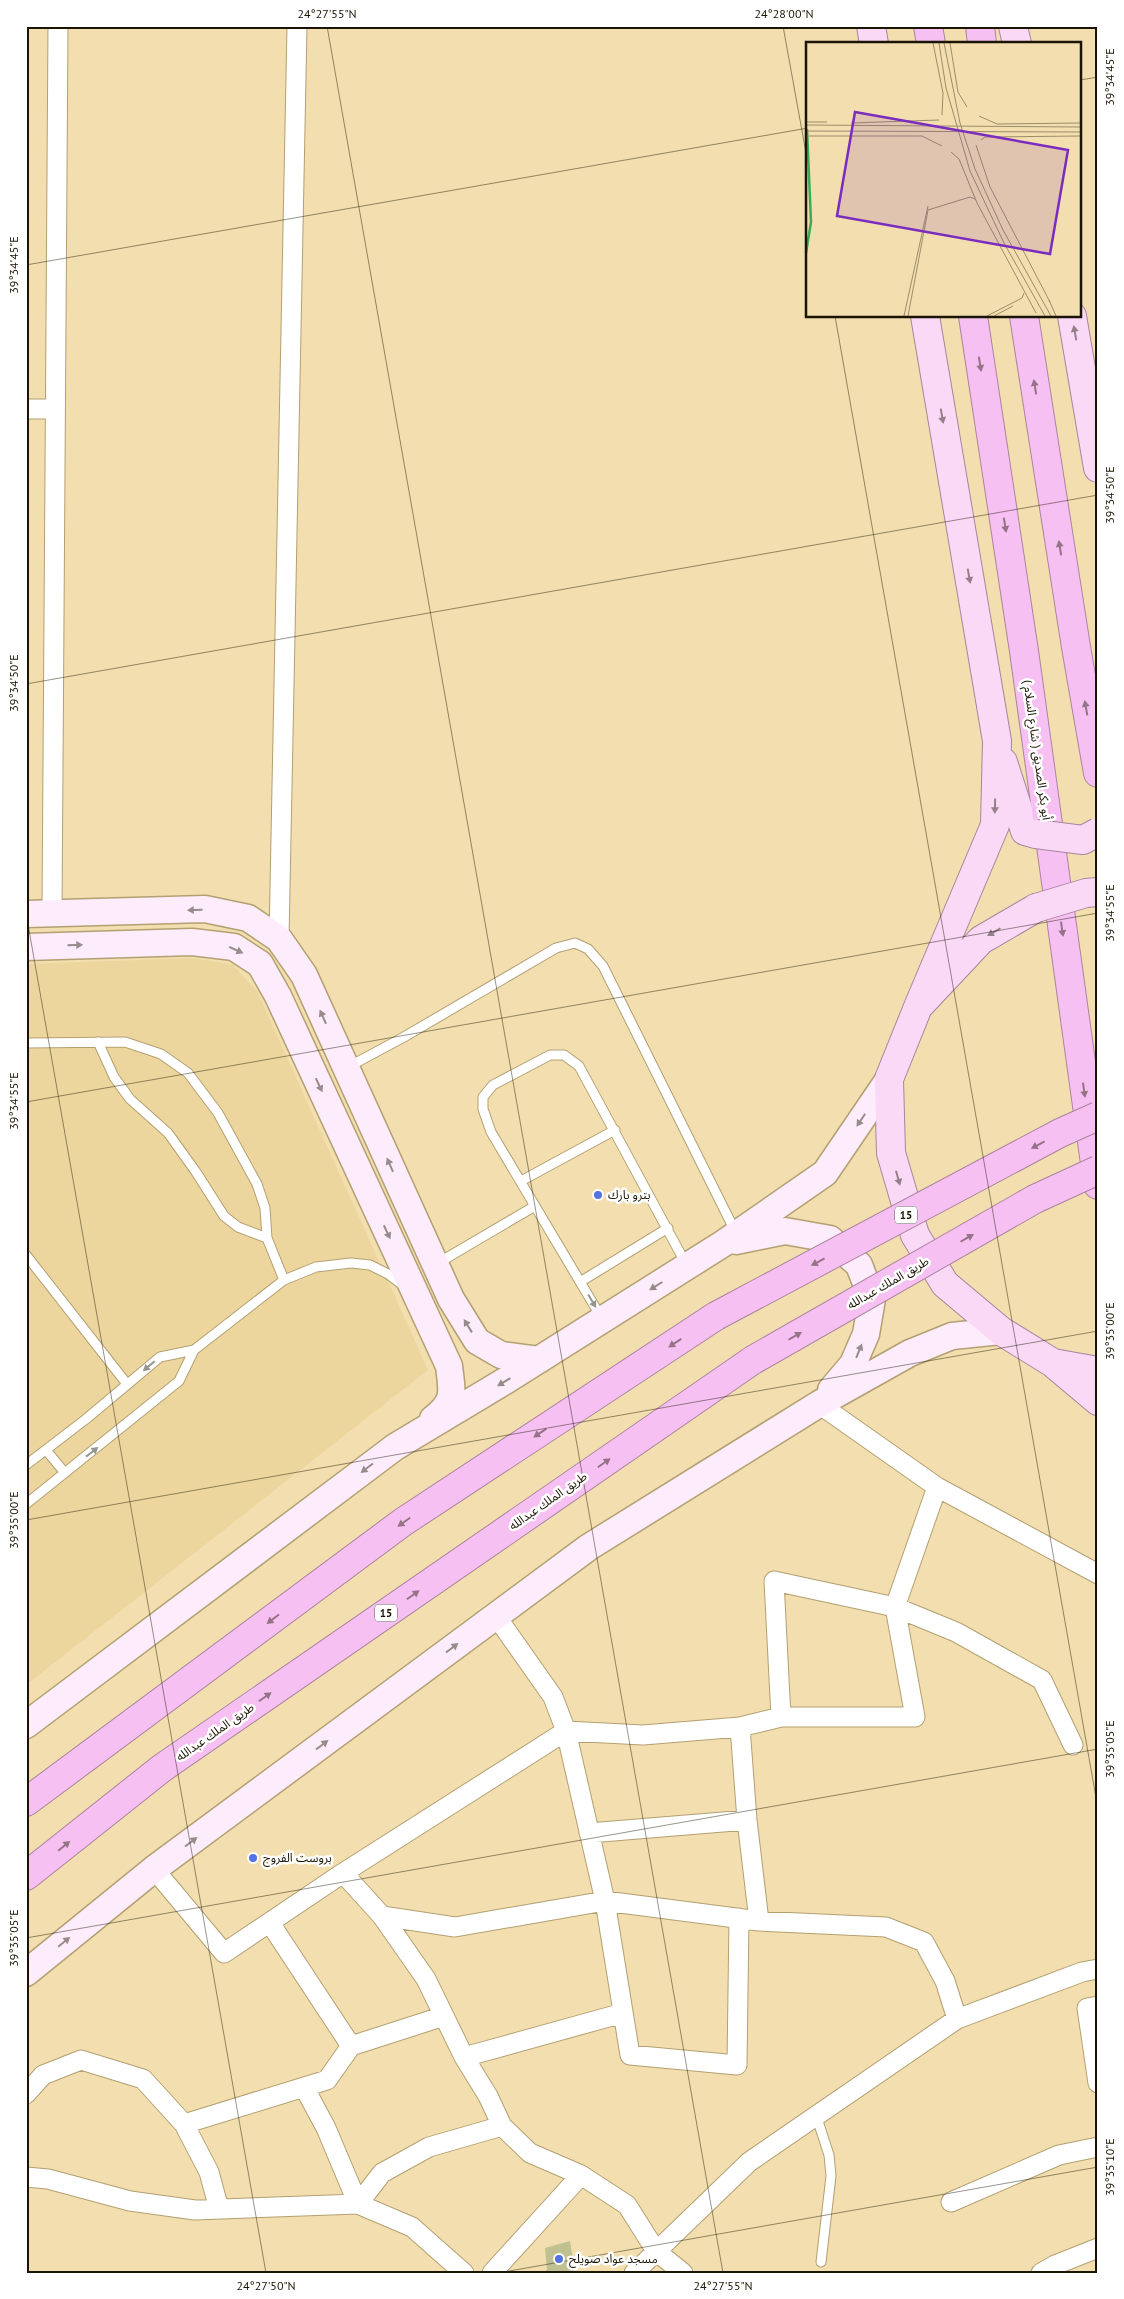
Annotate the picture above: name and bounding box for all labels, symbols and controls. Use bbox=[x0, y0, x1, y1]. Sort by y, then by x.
text: 24°27'55"N bbox=[297, 6, 357, 21]
text: 24°28'00"N bbox=[754, 6, 814, 21]
inset map bbox=[806, 42, 1082, 318]
text: 39°34'45"E bbox=[1102, 48, 1117, 106]
text: 39°34'45"E bbox=[6, 236, 21, 294]
one-way arrow bbox=[1071, 325, 1079, 341]
one-way arrow bbox=[976, 357, 984, 373]
one-way arrow bbox=[1031, 379, 1039, 395]
one-way arrow bbox=[938, 408, 946, 424]
text: 39°34'50"E bbox=[1102, 466, 1117, 524]
one-way arrow bbox=[1001, 517, 1009, 533]
one-way arrow bbox=[1056, 539, 1064, 555]
one-way arrow bbox=[965, 569, 973, 585]
text: 39°34'50"E bbox=[6, 654, 21, 712]
street label: ( شارع السلام ) أبو بكر الصديق bbox=[1018, 679, 1055, 821]
one-way arrow bbox=[1082, 700, 1090, 716]
one-way arrow bbox=[991, 799, 999, 815]
text: 39°34'55"E bbox=[1102, 884, 1117, 942]
one-way arrow bbox=[187, 906, 203, 914]
one-way arrow bbox=[1058, 921, 1066, 937]
one-way arrow bbox=[988, 928, 1001, 937]
one-way arrow bbox=[67, 941, 83, 949]
one-way arrow bbox=[229, 946, 243, 954]
one-way arrow bbox=[318, 1010, 326, 1024]
text: 39°34'55"E bbox=[6, 1072, 21, 1130]
one-way arrow bbox=[315, 1078, 323, 1092]
one-way arrow bbox=[1080, 1082, 1088, 1098]
one-way arrow bbox=[856, 1113, 866, 1126]
one-way arrow bbox=[1031, 1141, 1045, 1149]
one-way arrow bbox=[385, 1157, 394, 1172]
one-way arrow bbox=[895, 1171, 903, 1186]
place label: بترو بارك bbox=[608, 1187, 650, 1202]
marker: بترو بارك bbox=[592, 1189, 604, 1201]
road number: 15 bbox=[895, 1206, 917, 1224]
one-way arrow bbox=[383, 1225, 391, 1239]
one-way arrow bbox=[960, 1234, 974, 1242]
street label: طريق الملك عبدالله bbox=[844, 1253, 932, 1313]
one-way arrow bbox=[811, 1258, 824, 1267]
one-way arrow bbox=[650, 1281, 663, 1290]
one-way arrow bbox=[587, 1294, 596, 1307]
text: 39°35'00"E bbox=[1102, 1302, 1117, 1360]
one-way arrow bbox=[463, 1320, 473, 1333]
one-way arrow bbox=[788, 1332, 803, 1340]
one-way arrow bbox=[669, 1338, 682, 1348]
one-way arrow bbox=[855, 1344, 863, 1358]
one-way arrow bbox=[143, 1360, 156, 1371]
one-way arrow bbox=[498, 1377, 511, 1386]
one-way arrow bbox=[533, 1428, 546, 1437]
one-way arrow bbox=[85, 1446, 98, 1457]
one-way arrow bbox=[597, 1458, 611, 1468]
one-way arrow bbox=[361, 1463, 374, 1474]
street label: طريق الملك عبدالله bbox=[506, 1468, 590, 1534]
text: 39°35'00"E bbox=[6, 1491, 21, 1549]
one-way arrow bbox=[397, 1517, 411, 1527]
one-way arrow bbox=[406, 1590, 420, 1600]
road number: 15 bbox=[375, 1605, 397, 1622]
one-way arrow bbox=[267, 1613, 280, 1624]
one-way arrow bbox=[445, 1643, 459, 1653]
one-way arrow bbox=[258, 1692, 272, 1702]
street label: طريق الملك عبدالله bbox=[173, 1699, 257, 1765]
text: 39°35'05"E bbox=[1102, 1720, 1117, 1778]
one-way arrow bbox=[315, 1740, 329, 1750]
one-way arrow bbox=[184, 1836, 197, 1847]
one-way arrow bbox=[58, 1841, 71, 1852]
place label: بروست الفروج bbox=[263, 1850, 332, 1867]
marker: بروست الفروج bbox=[247, 1852, 259, 1864]
text: 39°35'05"E bbox=[6, 1909, 21, 1967]
one-way arrow bbox=[57, 1937, 70, 1948]
text: 39°35'10"E bbox=[1102, 2138, 1117, 2196]
place label: مسجد عواد صويلح bbox=[569, 2251, 658, 2268]
marker: مسجد عواد صويلح bbox=[553, 2253, 565, 2265]
text: 24°27'50"N bbox=[236, 2278, 296, 2293]
text: 24°27'55"N bbox=[693, 2278, 753, 2293]

